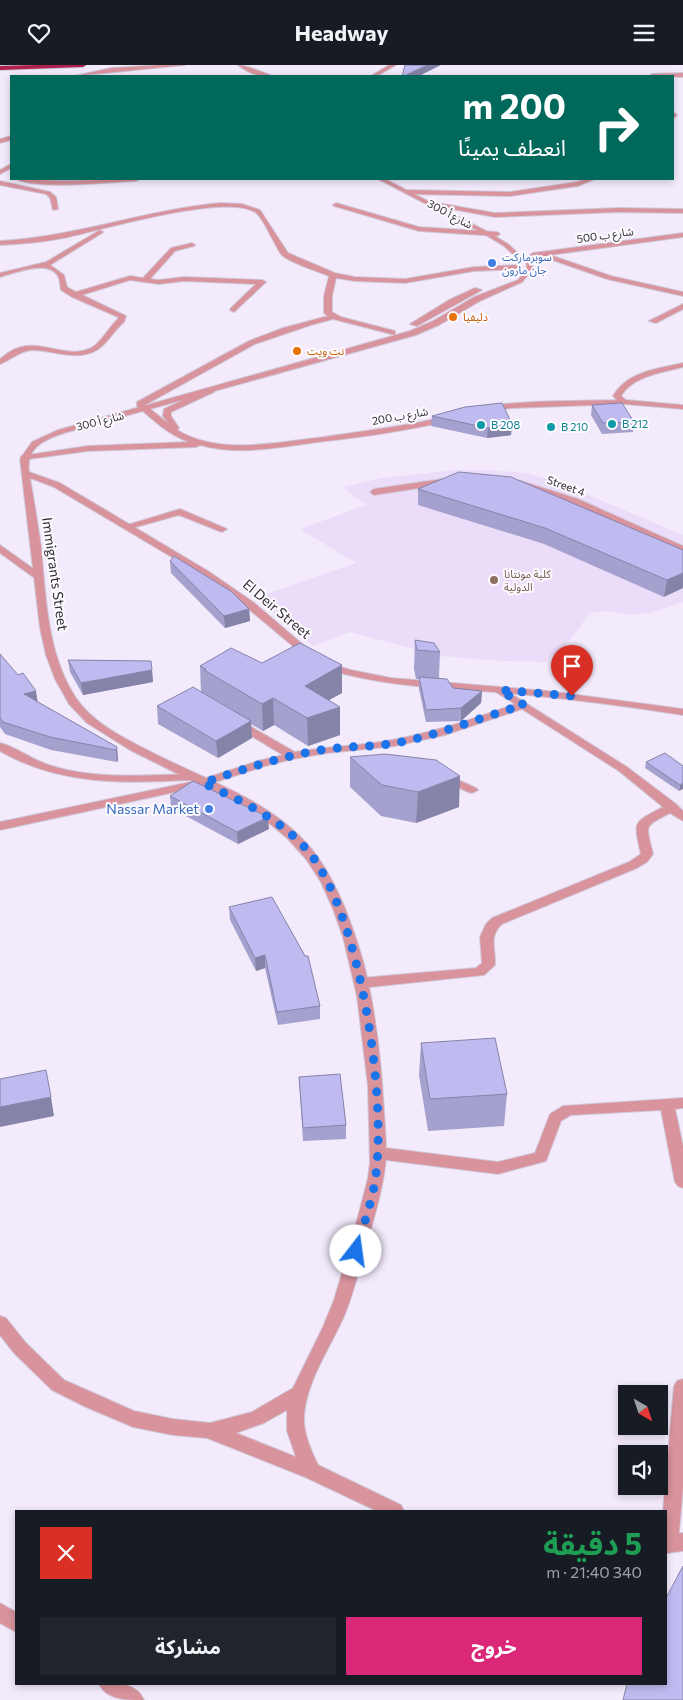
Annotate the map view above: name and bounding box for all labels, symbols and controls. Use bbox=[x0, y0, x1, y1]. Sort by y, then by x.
icon: heart bbox=[25, 19, 53, 47]
text: Headway bbox=[295, 19, 389, 46]
icon: menu bbox=[630, 19, 658, 47]
text: 200 m bbox=[463, 83, 566, 126]
icon: right bbox=[584, 95, 649, 160]
text: انعطف يمينًا bbox=[458, 134, 566, 161]
street label: شارع أ 300 bbox=[425, 196, 475, 233]
street label: شارع ب 500 bbox=[576, 224, 635, 247]
place label: سوبرماركت جان مارون bbox=[502, 250, 552, 277]
marker: سوبرماركت جان مارون bbox=[486, 257, 498, 269]
place label: دليفيا bbox=[463, 310, 488, 324]
marker: دليفيا bbox=[447, 311, 459, 323]
place label: نت ويت bbox=[307, 344, 344, 358]
marker: نت ويت bbox=[291, 345, 303, 357]
street label: شارع ب 200 bbox=[371, 404, 430, 429]
street label: شارع أ 300 bbox=[75, 408, 126, 435]
place label: B 212 bbox=[622, 417, 648, 430]
place label: B 208 bbox=[491, 418, 520, 431]
marker: B 212 bbox=[606, 418, 618, 430]
marker: B 208 bbox=[475, 419, 487, 431]
place label: B 210 bbox=[561, 420, 588, 433]
marker: B 210 bbox=[545, 421, 557, 433]
street label: Street 4 bbox=[545, 473, 587, 499]
street label: Immigrants Street bbox=[39, 516, 72, 632]
place label: كلية مونتانا الدولية bbox=[504, 567, 551, 594]
marker: كلية مونتانا الدولية bbox=[488, 574, 500, 586]
street label: El Deir Street bbox=[240, 575, 315, 642]
pin bbox=[551, 645, 593, 696]
icon: arrive bbox=[558, 652, 586, 680]
place label: Nassar Market bbox=[106, 800, 199, 817]
marker: Nassar Market bbox=[203, 803, 215, 815]
position arrow bbox=[329, 1224, 381, 1276]
north arrow bbox=[618, 1385, 668, 1435]
map controls bbox=[618, 1385, 668, 1495]
button: sound bbox=[618, 1445, 668, 1495]
text: 5 دقيقة bbox=[543, 1524, 642, 1561]
button: close bbox=[40, 1527, 92, 1579]
text: 340 m · 21:40 bbox=[546, 1562, 642, 1581]
button: مشاركة bbox=[40, 1617, 336, 1675]
button: خروج bbox=[346, 1617, 642, 1675]

